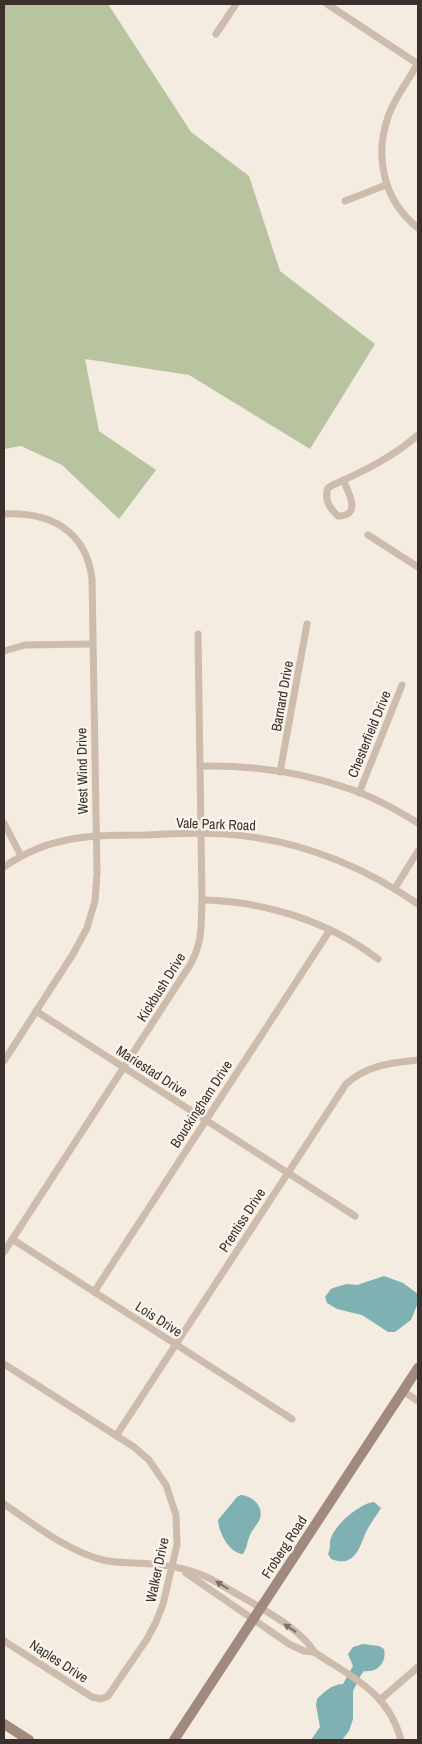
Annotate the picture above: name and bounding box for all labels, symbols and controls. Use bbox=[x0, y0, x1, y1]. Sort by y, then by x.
street label: Barnard Drive bbox=[267, 659, 297, 733]
street label: Chesterfield Drive bbox=[343, 688, 395, 780]
street label: West Wind Drive bbox=[72, 728, 92, 814]
street label: Vale Park Road bbox=[176, 814, 256, 834]
street label: Kickbush Drive bbox=[133, 949, 189, 1025]
street label: Mariestad Drive bbox=[113, 1041, 191, 1101]
street label: Bouckingham Drive bbox=[166, 1057, 236, 1151]
street label: Prentiss Drive bbox=[215, 1185, 269, 1255]
street label: Lois Drive bbox=[132, 1297, 186, 1341]
street label: Froberg Road bbox=[257, 1512, 311, 1582]
street label: Walker Drive bbox=[141, 1536, 173, 1604]
one-way arrow bbox=[216, 1581, 229, 1590]
one-way arrow bbox=[283, 1623, 296, 1633]
street label: Naples Drive bbox=[26, 1635, 92, 1687]

